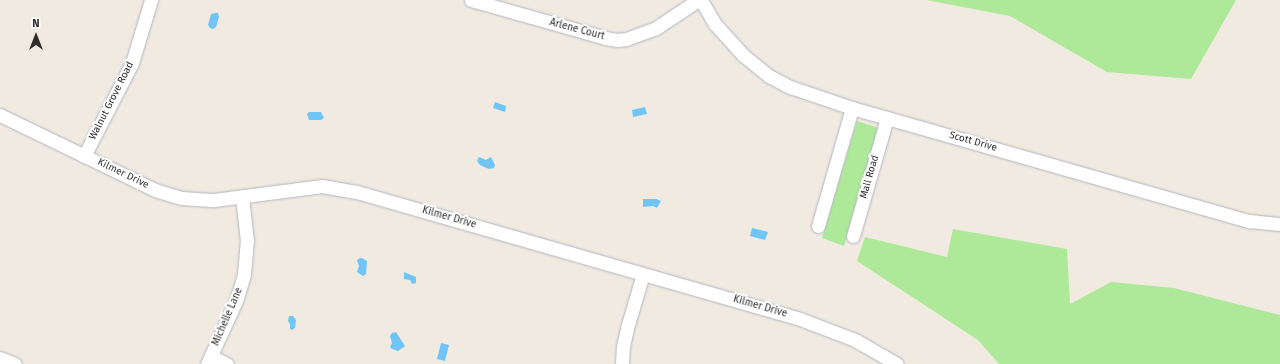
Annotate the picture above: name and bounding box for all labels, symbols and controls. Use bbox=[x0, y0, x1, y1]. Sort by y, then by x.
north arrow bbox=[16, 16, 56, 56]
text: N bbox=[32, 17, 40, 30]
street label: Arlene Court bbox=[548, 17, 606, 43]
street label: Walnut Grove Road bbox=[87, 60, 137, 142]
street label: Scott Drive bbox=[948, 129, 998, 155]
street label: Mall Road bbox=[858, 154, 882, 200]
street label: Kilmer Drive bbox=[95, 156, 151, 192]
street label: Kilmer Drive bbox=[421, 205, 477, 231]
street label: Michelle Lane bbox=[210, 286, 246, 348]
street label: Kilmer Drive bbox=[732, 294, 788, 320]

